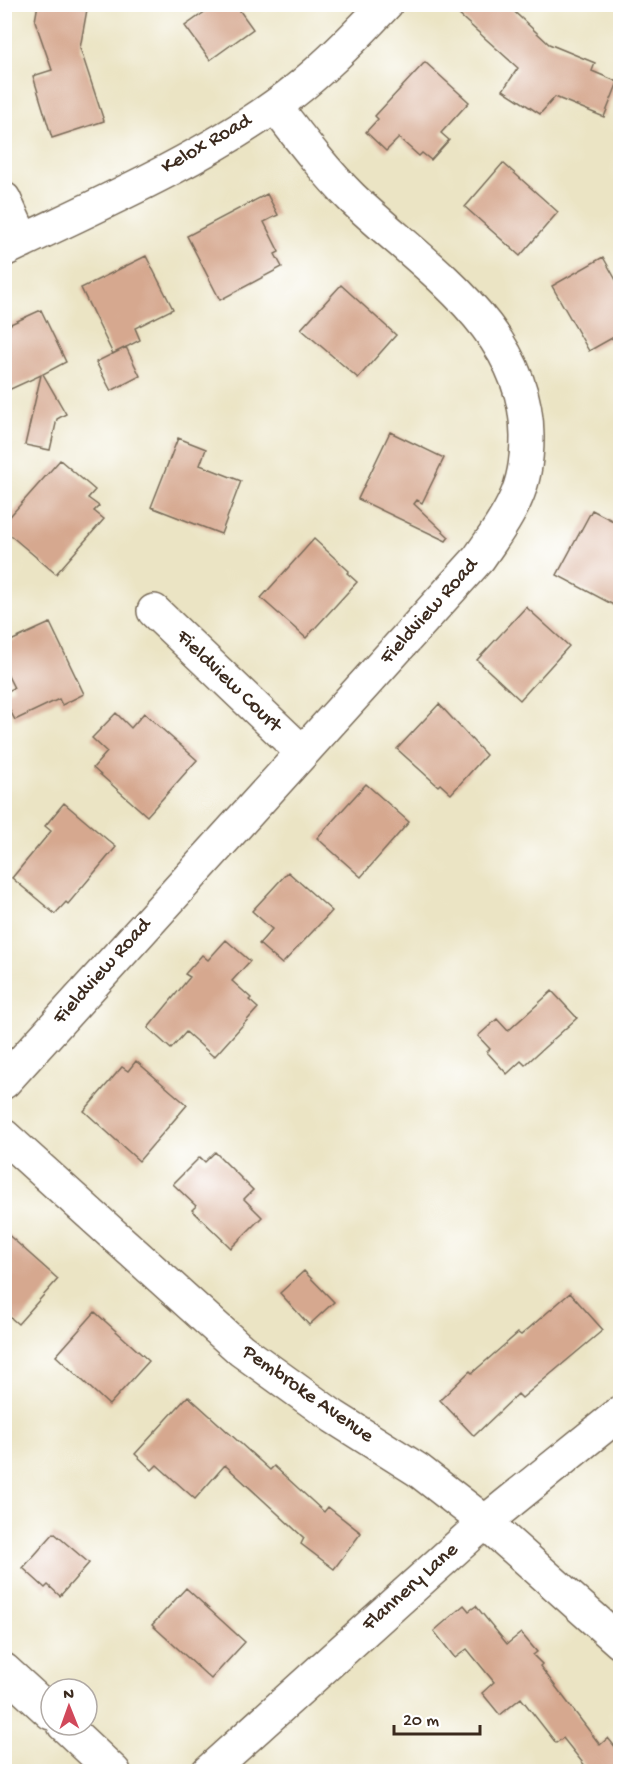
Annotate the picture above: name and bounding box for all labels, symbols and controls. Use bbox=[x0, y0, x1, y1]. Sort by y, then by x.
street label: Kelox Road bbox=[158, 108, 258, 181]
street label: Fieldview Road bbox=[375, 552, 486, 671]
street label: Fieldview Court bbox=[169, 625, 288, 740]
street label: Fieldview Road bbox=[48, 912, 159, 1031]
street label: Pembroke Avenue bbox=[235, 1340, 379, 1450]
street label: Flannery Lane bbox=[357, 1538, 465, 1638]
north arrow bbox=[39, 1677, 99, 1737]
text: N bbox=[63, 1686, 75, 1705]
scale bar bbox=[394, 1698, 480, 1736]
text: 20 m bbox=[403, 1711, 439, 1732]

